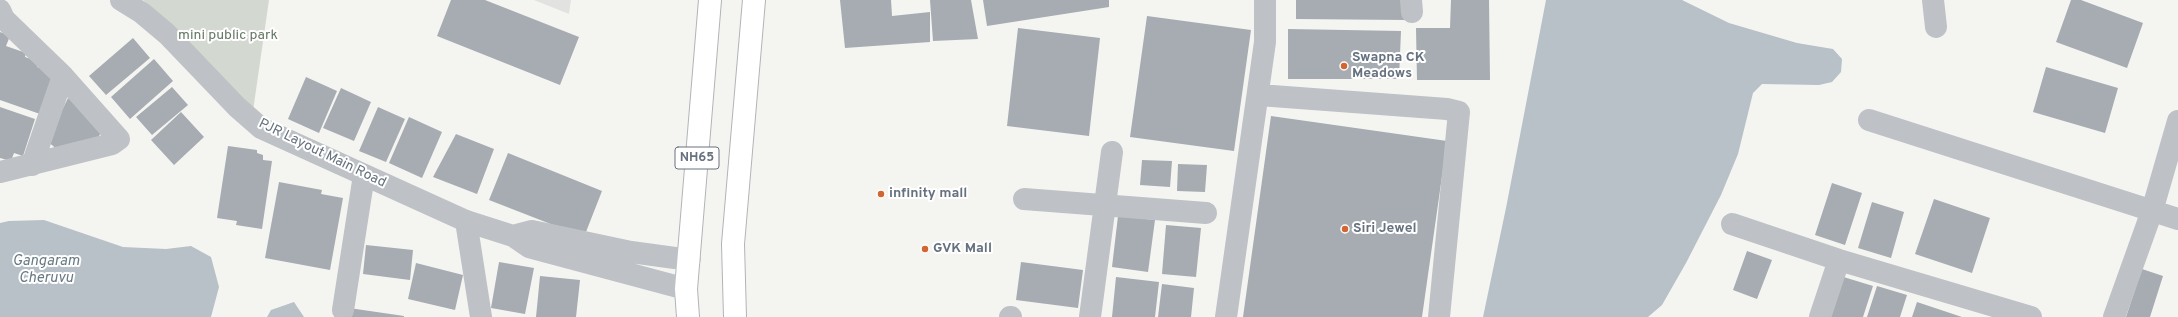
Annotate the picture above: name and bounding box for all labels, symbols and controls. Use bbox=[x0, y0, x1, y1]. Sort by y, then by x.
park label: mini public park bbox=[178, 28, 278, 44]
place label: Swapna CK Meadows bbox=[1352, 50, 1425, 82]
marker: Swapna CK Meadows bbox=[1339, 61, 1349, 71]
street label: PJR Layout Main Road bbox=[256, 116, 388, 192]
road number: NH65 bbox=[675, 147, 719, 169]
place label: infinity mall bbox=[889, 186, 967, 202]
marker: infinity mall bbox=[876, 189, 886, 199]
place label: Siri Jewel bbox=[1353, 221, 1417, 237]
marker: Siri Jewel bbox=[1340, 224, 1350, 234]
place label: GVK Mall bbox=[933, 241, 992, 257]
marker: GVK Mall bbox=[920, 244, 930, 254]
water label: Gangaram Cheruvu bbox=[12, 253, 80, 288]

